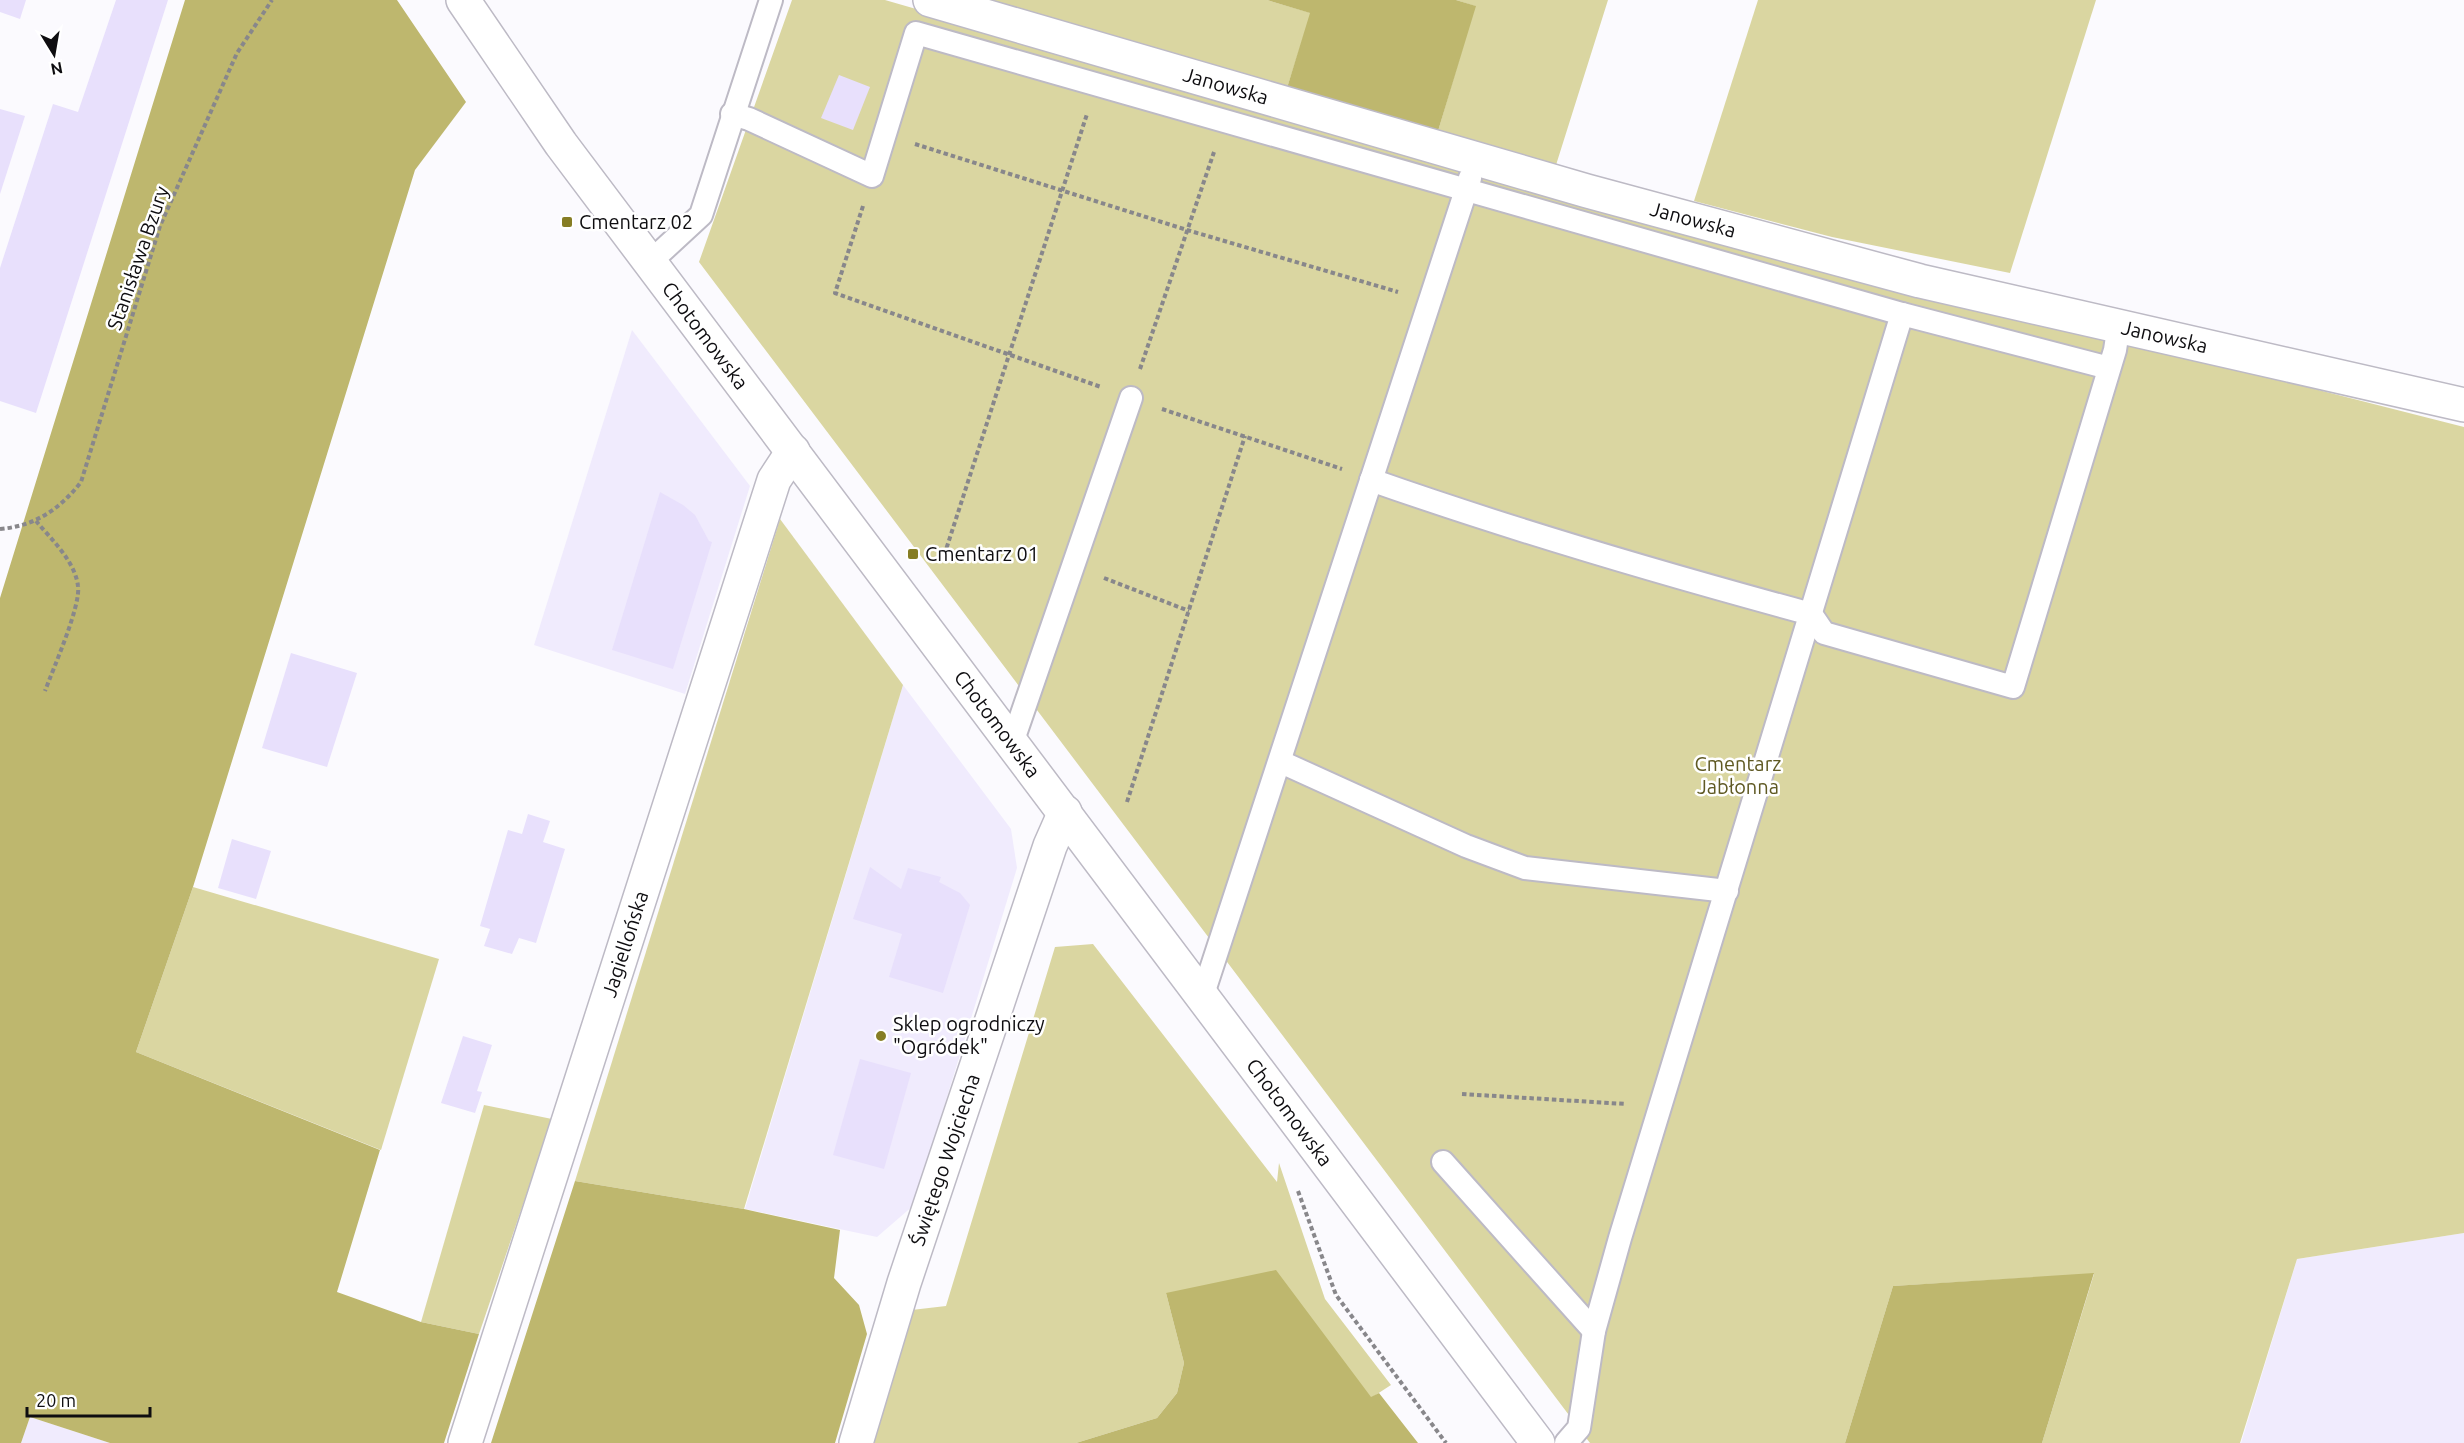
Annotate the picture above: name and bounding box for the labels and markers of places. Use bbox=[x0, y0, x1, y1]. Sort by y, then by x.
place label: Cmentarz 02 bbox=[579, 210, 693, 233]
marker: Cmentarz 02 bbox=[560, 215, 574, 229]
place label: Cmentarz 01 bbox=[925, 542, 1039, 565]
marker: Cmentarz 01 bbox=[906, 547, 920, 561]
place label: Sklep ogrodniczy "Ogródek" bbox=[893, 1012, 1045, 1058]
marker: Sklep ogrodniczy "Ogródek" bbox=[874, 1029, 888, 1043]

